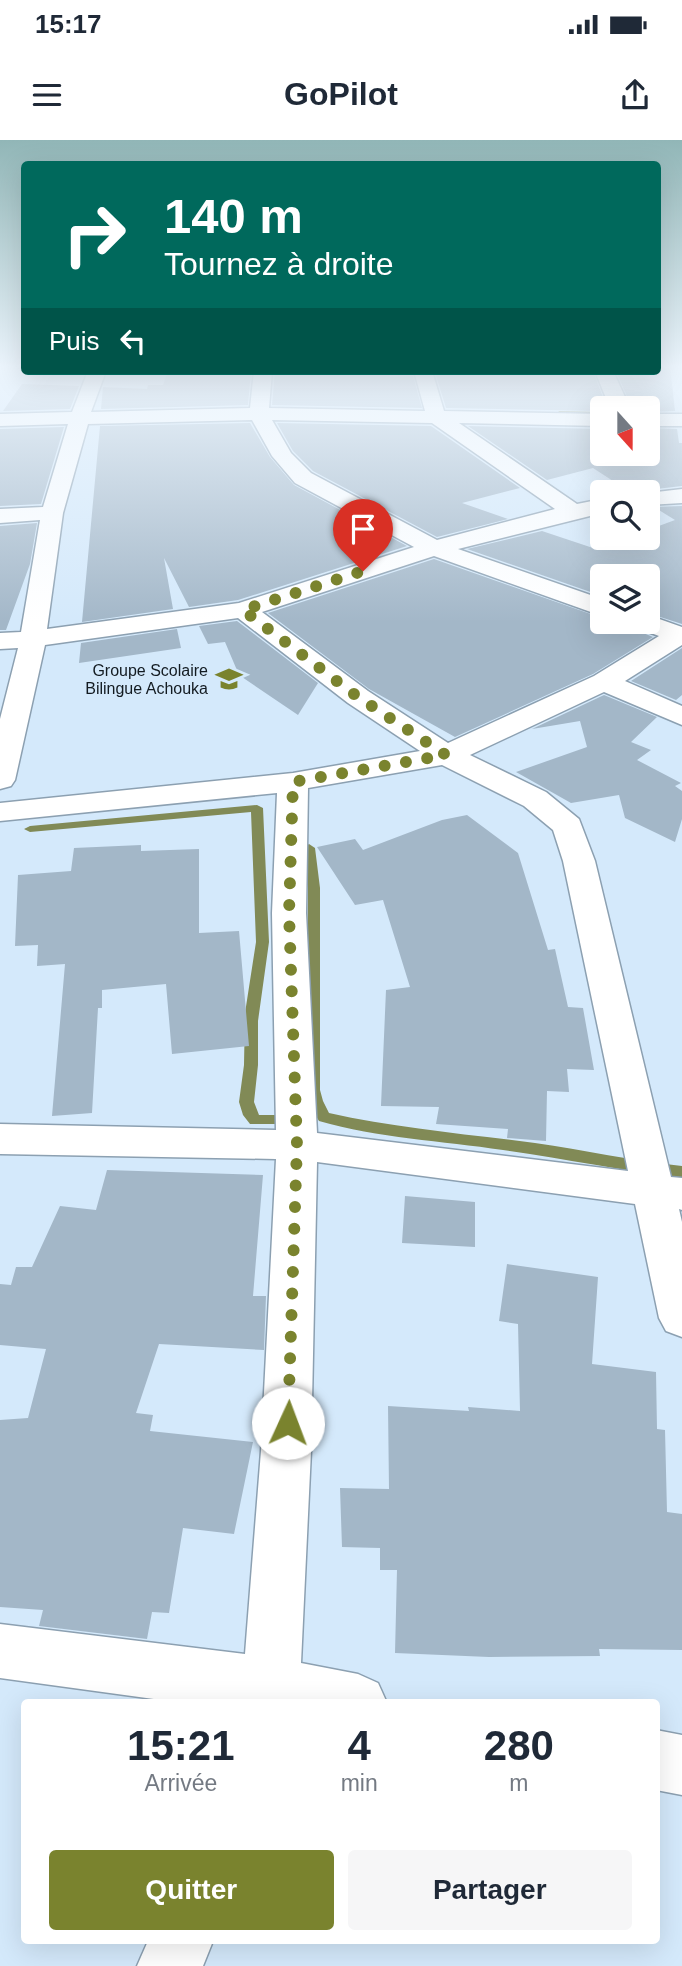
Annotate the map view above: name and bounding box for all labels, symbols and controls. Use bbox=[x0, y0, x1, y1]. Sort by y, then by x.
text: 15:17 bbox=[35, 9, 102, 39]
icon: menu bbox=[28, 76, 66, 114]
text: GoPilot bbox=[284, 76, 398, 112]
icon: share bbox=[616, 76, 654, 114]
icon: right bbox=[49, 189, 140, 280]
text: 140 m bbox=[164, 189, 303, 243]
text: Tournez à droite bbox=[164, 246, 393, 282]
icon: left bbox=[114, 322, 152, 360]
text: Puis bbox=[49, 326, 100, 356]
north arrow bbox=[590, 396, 660, 466]
map controls bbox=[590, 396, 660, 634]
button: search bbox=[590, 480, 660, 550]
pin bbox=[333, 499, 393, 571]
icon: arrive bbox=[344, 510, 382, 548]
button: layers bbox=[590, 564, 660, 634]
place label: Groupe Scolaire Bilingue Achouka bbox=[85, 662, 208, 697]
school or university icon: Groupe Scolaire Bilingue Achouka bbox=[214, 664, 244, 694]
position arrow bbox=[251, 1386, 325, 1460]
text: 15:21 bbox=[127, 1722, 235, 1769]
text: 4 bbox=[347, 1722, 371, 1769]
text: 280 bbox=[484, 1722, 554, 1769]
text: Arrivée bbox=[144, 1770, 217, 1796]
text: min bbox=[341, 1770, 378, 1796]
text: m bbox=[509, 1770, 528, 1796]
button: Quitter bbox=[49, 1850, 334, 1930]
button: Partager bbox=[348, 1850, 632, 1930]

